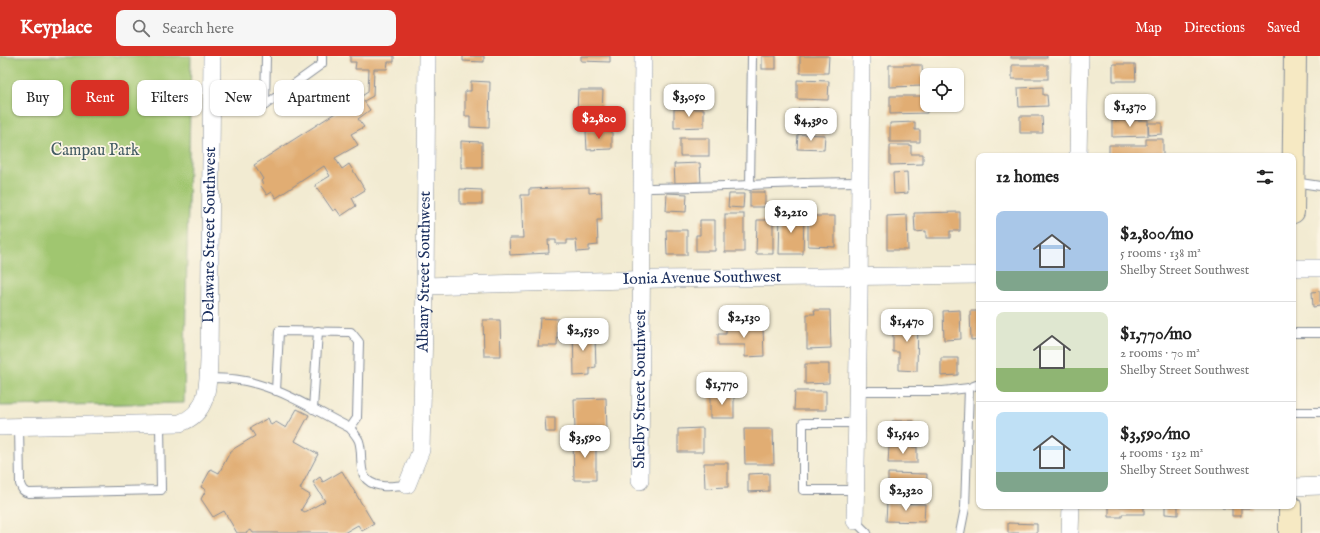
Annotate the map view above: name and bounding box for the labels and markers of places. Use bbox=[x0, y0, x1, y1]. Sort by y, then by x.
pin: $3,050 bbox=[656, 84, 722, 118]
pin: $1,370 bbox=[1097, 94, 1163, 128]
pin: $2,800 bbox=[566, 106, 632, 140]
pin: $4,390 bbox=[778, 108, 844, 142]
pin: $2,210 bbox=[758, 200, 824, 234]
pin: $2,130 bbox=[711, 305, 777, 339]
pin: $1,470 bbox=[874, 309, 940, 343]
pin: $2,530 bbox=[550, 318, 616, 352]
pin: $1,770 bbox=[689, 372, 755, 406]
pin: $1,540 bbox=[870, 421, 936, 455]
pin: $3,590 bbox=[552, 425, 618, 459]
pin: $2,320 bbox=[873, 478, 939, 512]

